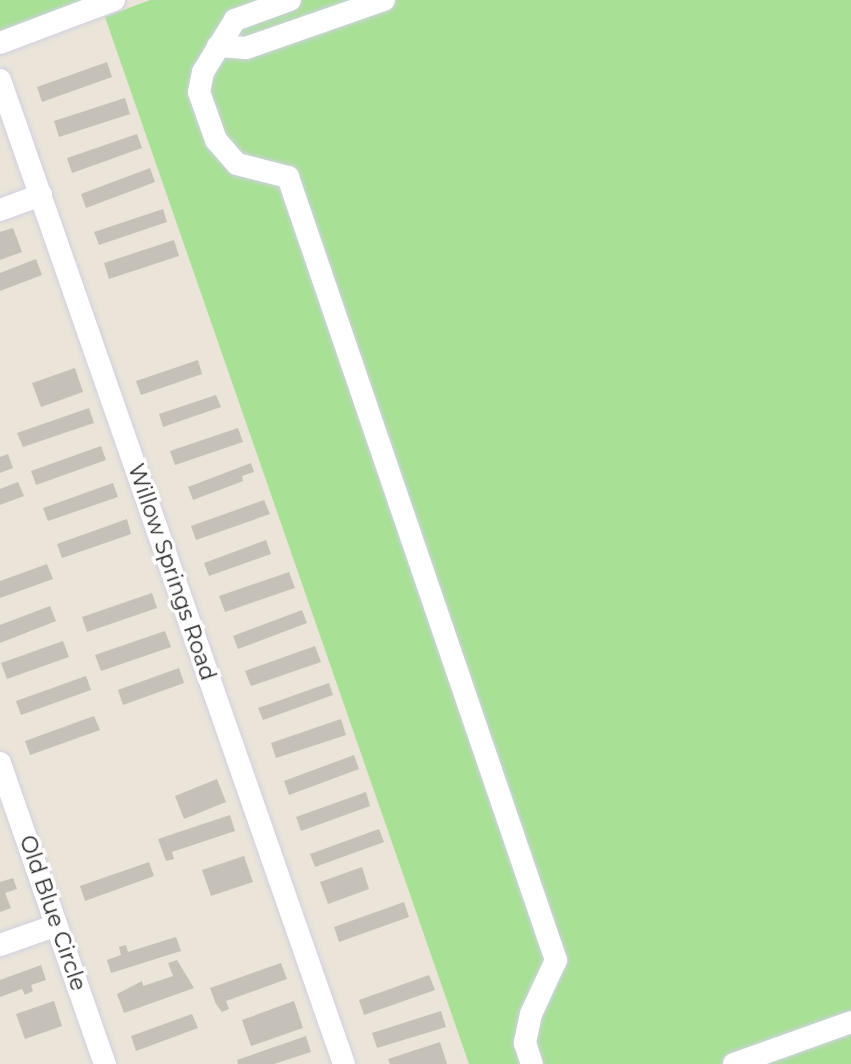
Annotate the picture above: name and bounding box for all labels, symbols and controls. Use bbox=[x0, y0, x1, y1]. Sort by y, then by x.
street label: Willow Springs Road bbox=[123, 460, 221, 684]
street label: Old Blue Circle bbox=[14, 832, 92, 994]

